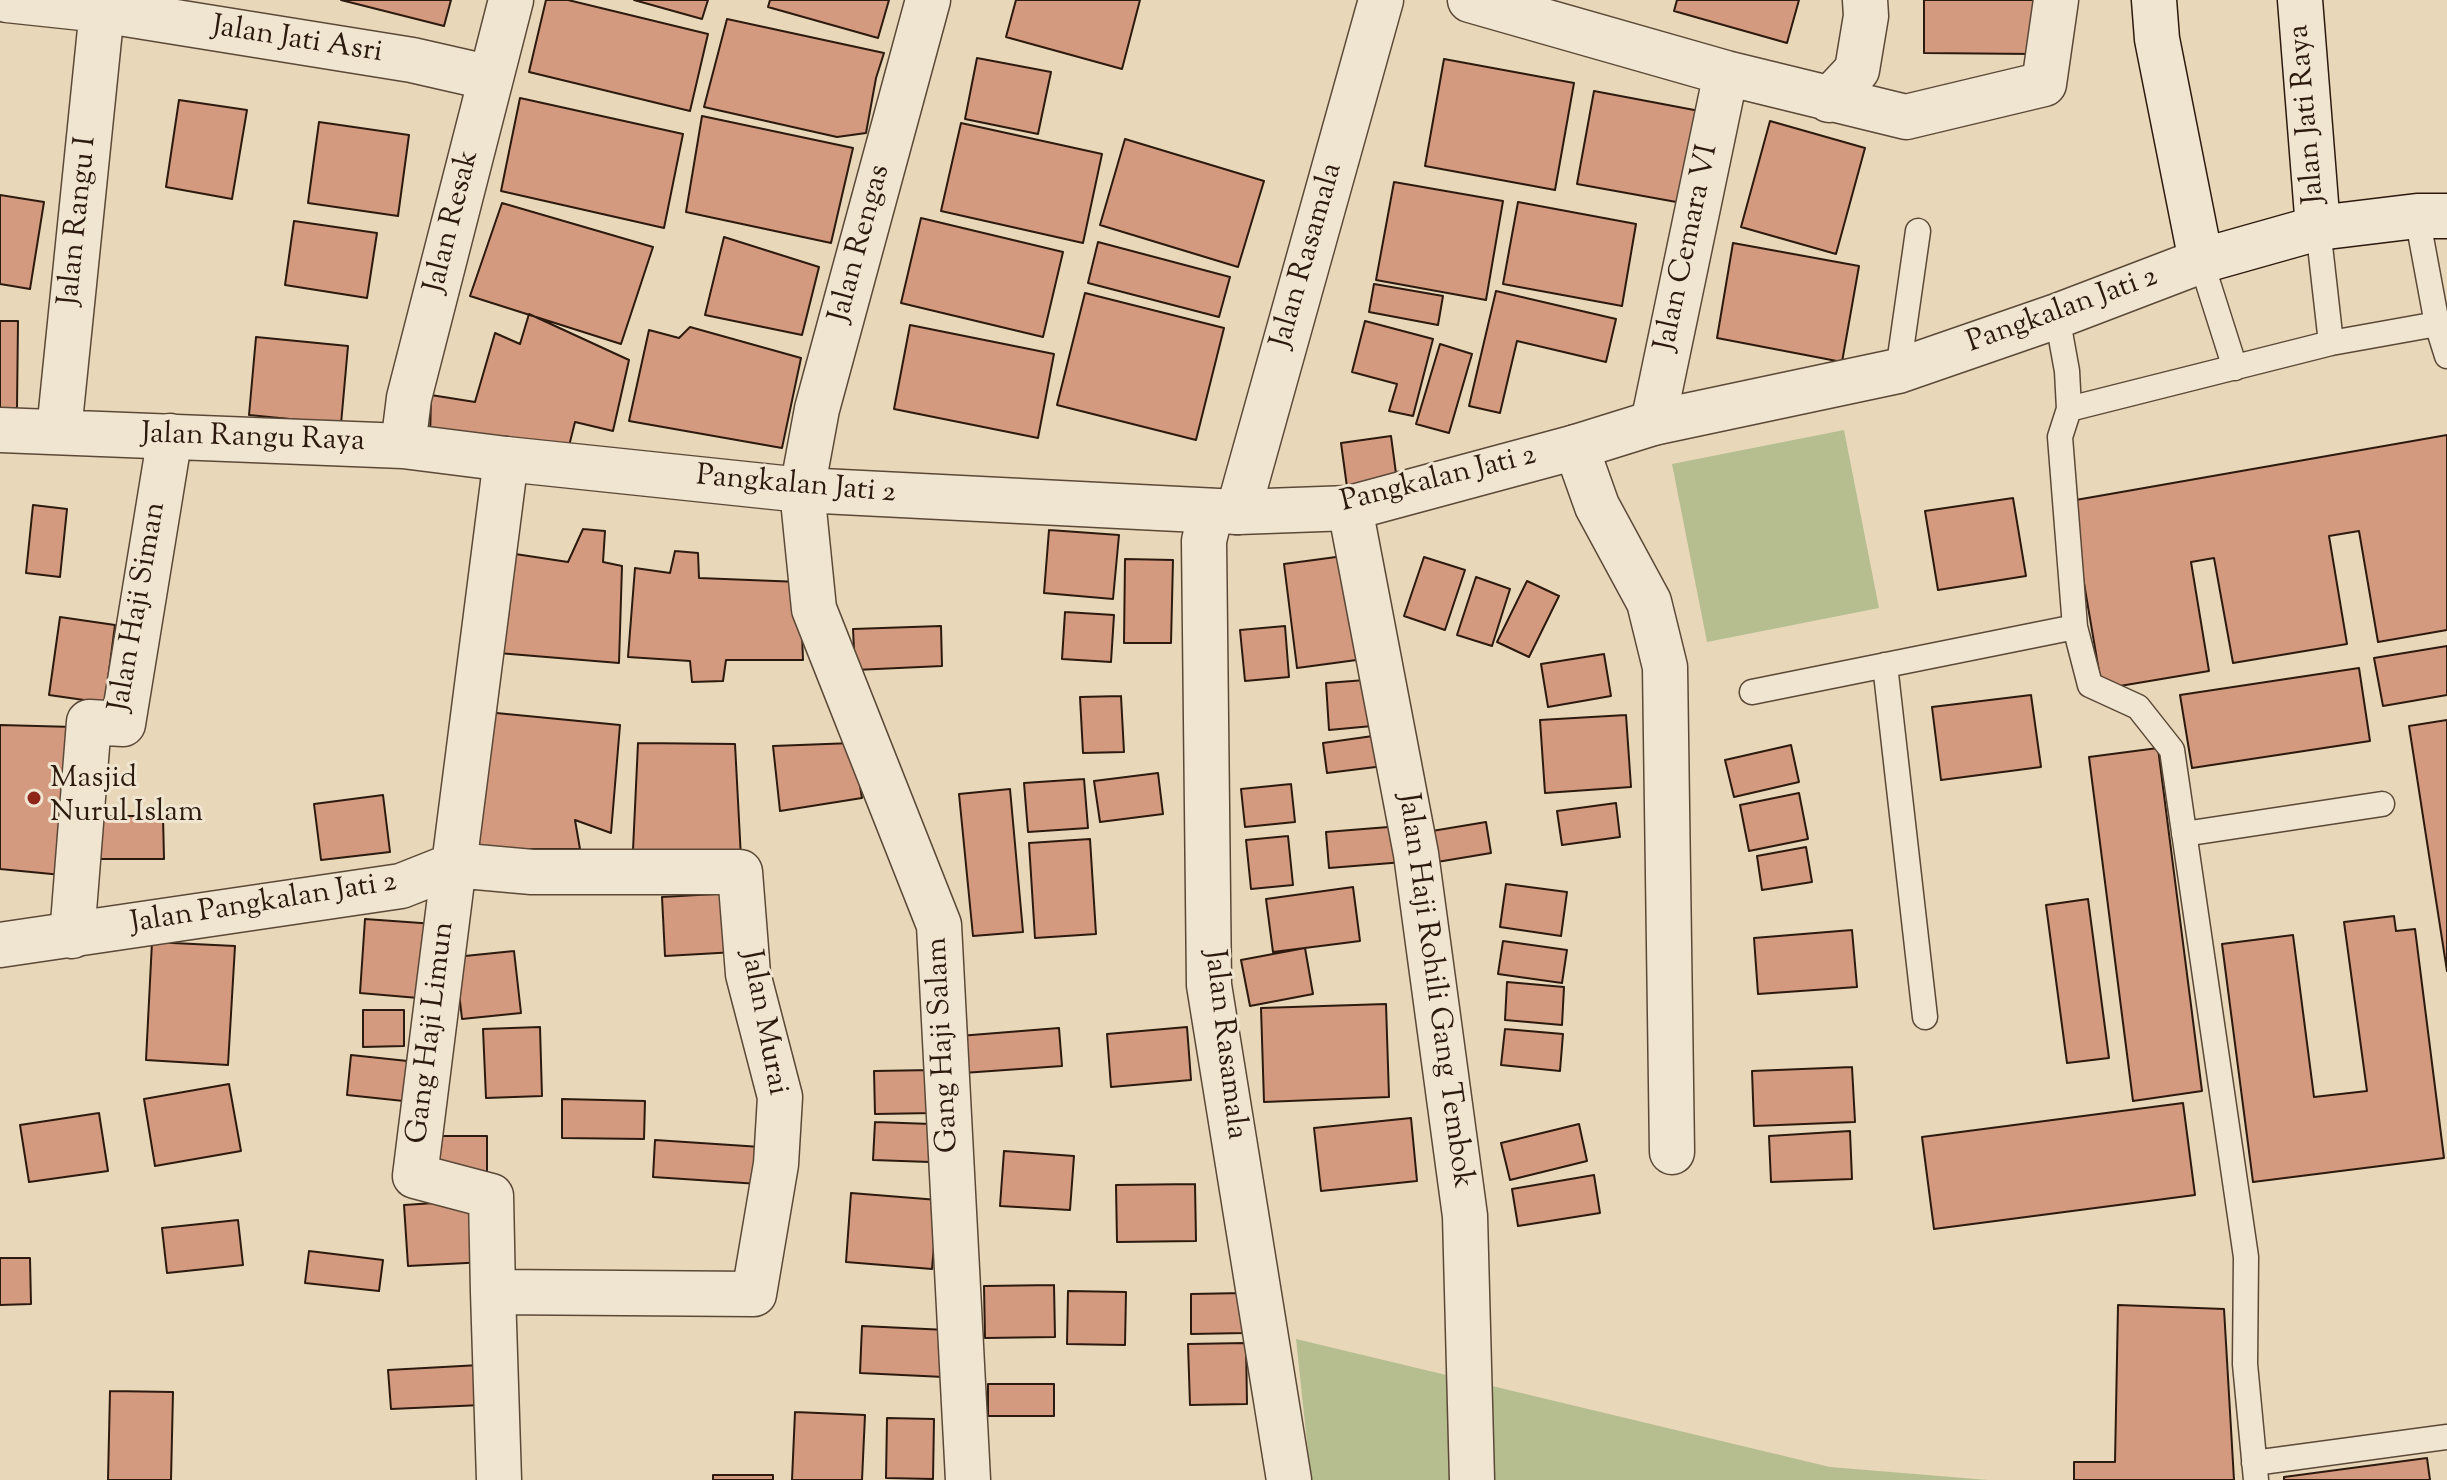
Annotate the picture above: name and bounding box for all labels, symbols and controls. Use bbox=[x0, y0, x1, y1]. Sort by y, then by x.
street label: Jalan Jati Asri bbox=[209, 11, 385, 73]
street label: Jalan Jati Raya bbox=[2283, 23, 2335, 205]
street label: Jalan Rangu I bbox=[53, 135, 107, 307]
street label: Jalan Cemara VI bbox=[1650, 142, 1728, 354]
street label: Jalan Resak bbox=[419, 147, 489, 297]
street label: Jalan Rasamala bbox=[1265, 159, 1353, 353]
street label: Jalan Rengas bbox=[824, 161, 900, 327]
street label: Pangkalan Jati 2 bbox=[1963, 261, 2163, 363]
street label: Jalan Rangu Raya bbox=[141, 418, 365, 462]
street label: Pangkalan Jati 2 bbox=[1337, 439, 1541, 523]
street label: Pangkalan Jati 2 bbox=[695, 460, 897, 514]
street label: Jalan Haji Siman bbox=[104, 499, 176, 715]
place label: Masjid Nurul Islam bbox=[50, 763, 203, 834]
marker: Masjid Nurul Islam bbox=[25, 789, 43, 807]
street label: Jalan Haji Rohili Gang Tembok bbox=[1387, 791, 1479, 1191]
street label: Jalan Pangkalan Jati 2 bbox=[128, 866, 400, 944]
street label: Gang Haji Limun bbox=[402, 920, 464, 1146]
street label: Gang Haji Salam bbox=[921, 936, 969, 1154]
street label: Jalan Murai bbox=[730, 947, 794, 1099]
street label: Jalan Rasamala bbox=[1194, 948, 1252, 1142]

